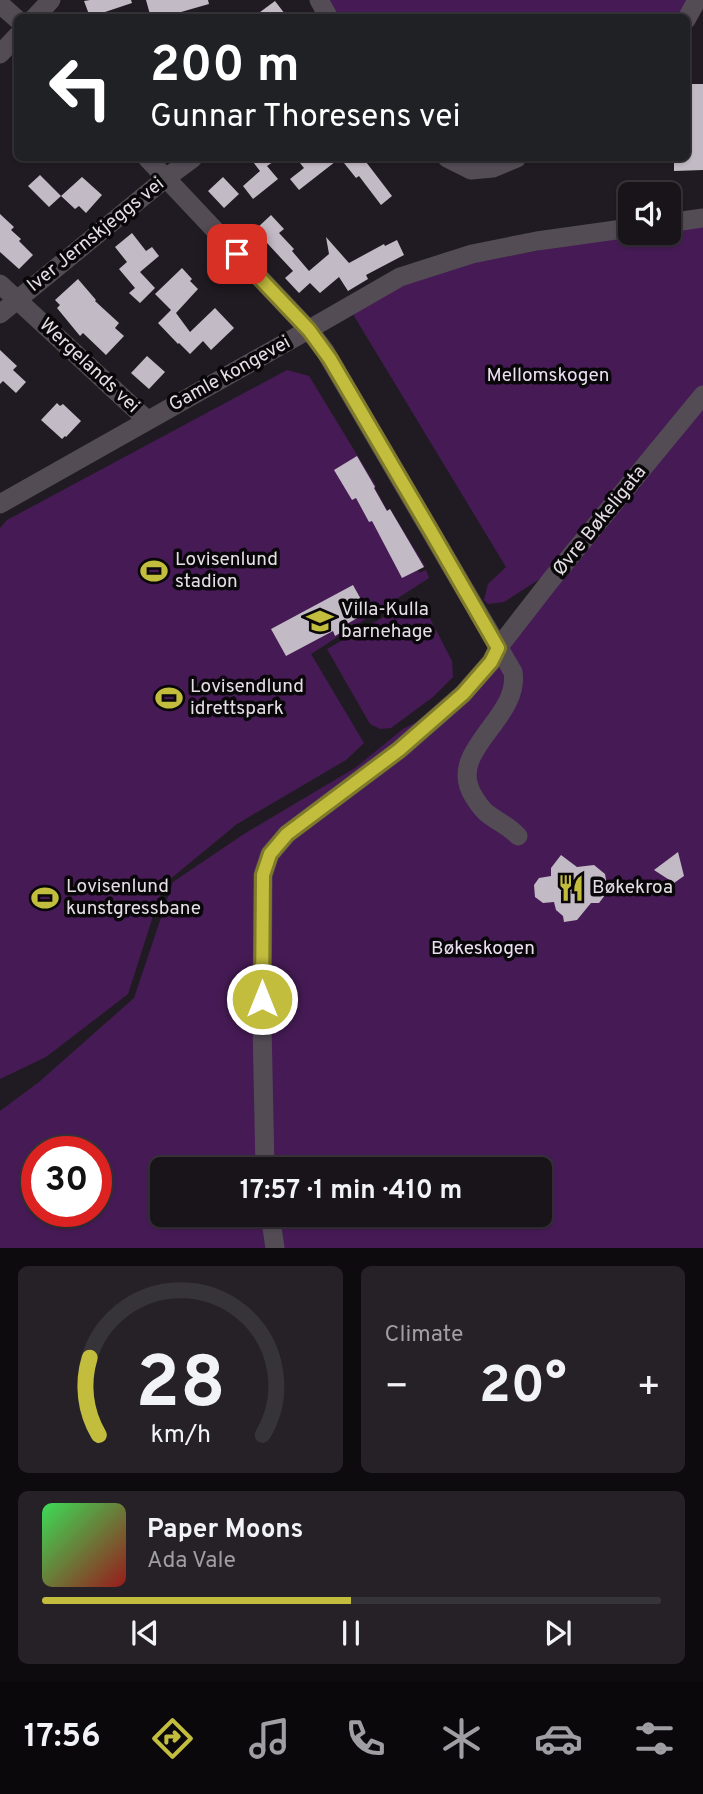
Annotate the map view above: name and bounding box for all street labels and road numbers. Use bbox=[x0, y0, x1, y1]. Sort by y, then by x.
street label: Iver Jernskjeggs vei bbox=[22, 172, 170, 298]
street label: Wergelands vei bbox=[34, 313, 144, 419]
street label: Gamle kongevei bbox=[165, 331, 295, 417]
street label: Øvre Bøkeligata bbox=[548, 461, 652, 581]

